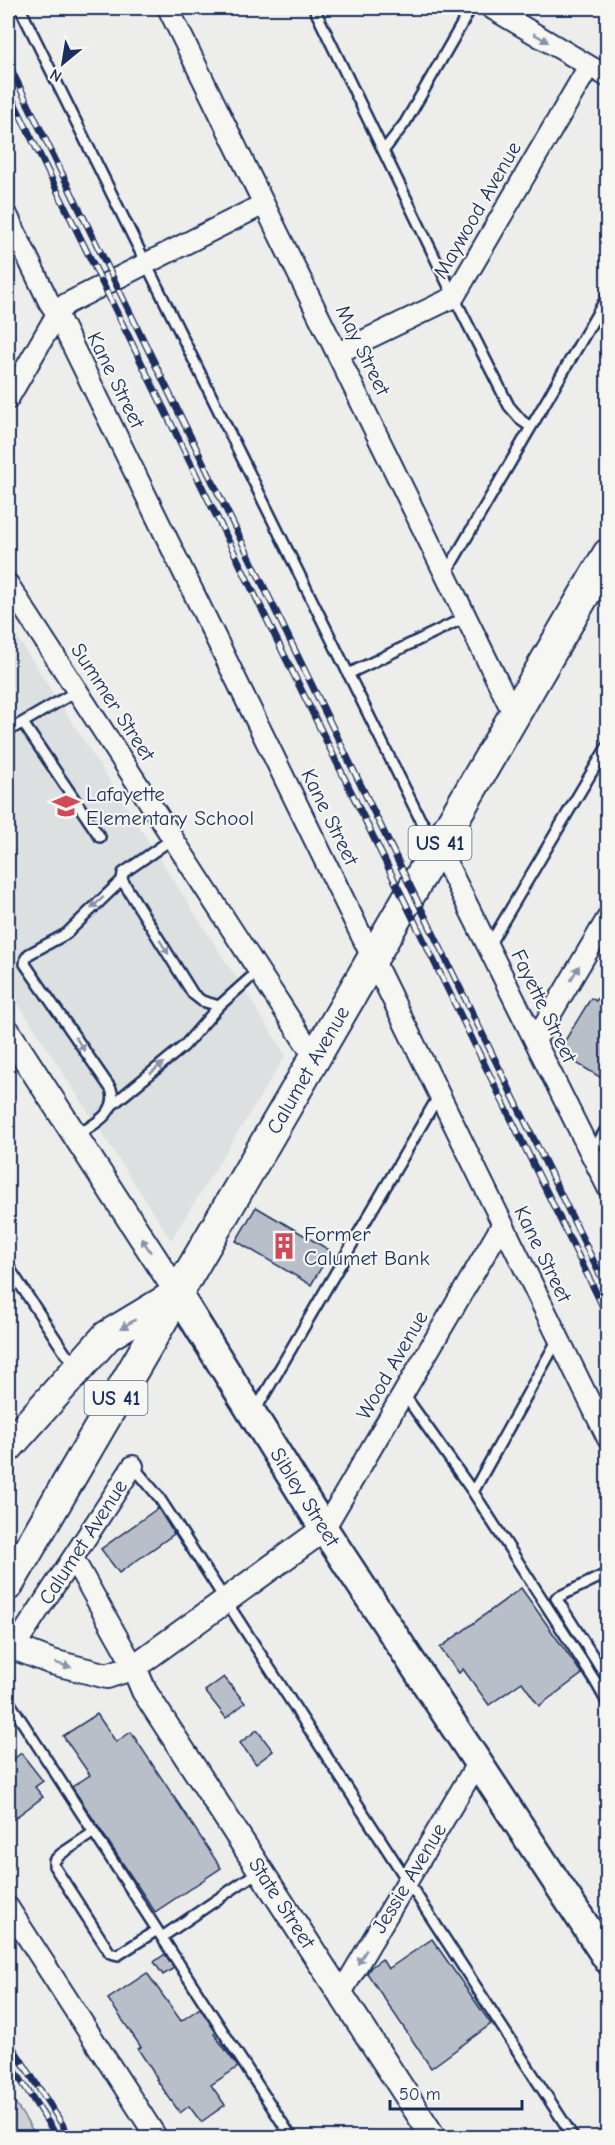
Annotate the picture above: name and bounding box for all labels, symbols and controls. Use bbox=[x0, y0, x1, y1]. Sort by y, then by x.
one-way arrow bbox=[533, 32, 549, 43]
north arrow bbox=[33, 33, 93, 93]
text: N bbox=[47, 65, 65, 86]
street label: Maywood Avenue bbox=[428, 137, 526, 283]
street label: May Street bbox=[331, 301, 396, 400]
street label: Kane Street bbox=[82, 328, 150, 433]
street label: Summer Street bbox=[66, 639, 161, 766]
street label: Kane Street bbox=[296, 765, 364, 870]
place label: Lafayette Elementary School bbox=[86, 782, 254, 830]
school or university icon: Lafayette Elementary School bbox=[51, 791, 81, 821]
road number: US 41 bbox=[408, 826, 472, 860]
one-way arrow bbox=[90, 896, 105, 910]
one-way arrow bbox=[159, 939, 170, 956]
street label: Fayette Street bbox=[506, 946, 582, 1067]
one-way arrow bbox=[570, 964, 580, 981]
street label: Calumet Avenue bbox=[262, 1002, 354, 1138]
one-way arrow bbox=[74, 1036, 86, 1052]
one-way arrow bbox=[149, 1061, 165, 1074]
street label: Kane Street bbox=[509, 1202, 577, 1307]
place label: Former Calumet Bank bbox=[304, 1222, 430, 1270]
building icon: Former Calumet Bank bbox=[269, 1231, 299, 1261]
one-way arrow bbox=[140, 1237, 152, 1253]
street label: Wood Avenue bbox=[351, 1306, 433, 1424]
one-way arrow bbox=[120, 1318, 136, 1329]
road number: US 41 bbox=[84, 1381, 148, 1415]
street label: Sibley Street bbox=[265, 1443, 345, 1552]
street label: Calumet Avenue bbox=[34, 1475, 132, 1609]
one-way arrow bbox=[54, 1660, 72, 1670]
street label: Jessie Avenue bbox=[367, 1819, 451, 1937]
street label: State Street bbox=[244, 1853, 321, 1954]
one-way arrow bbox=[357, 1949, 368, 1965]
scale bar bbox=[390, 2073, 522, 2111]
text: 50 m bbox=[399, 2084, 441, 2105]

